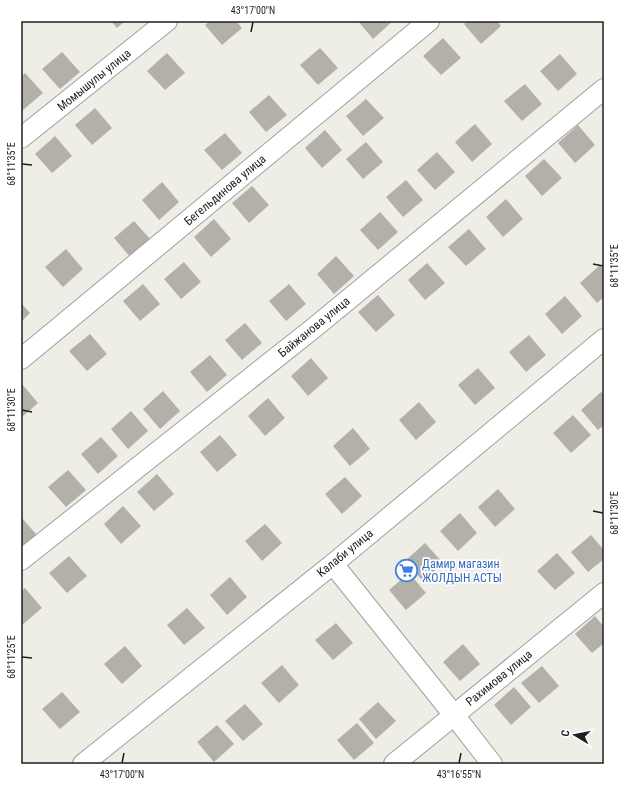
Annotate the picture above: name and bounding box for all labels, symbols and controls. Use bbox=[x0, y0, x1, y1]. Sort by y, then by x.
text: 43°17'00"N bbox=[231, 5, 275, 16]
street label: Момышулы улица bbox=[55, 46, 134, 114]
text: 68°11'35"E bbox=[6, 142, 17, 186]
street label: Бегельдинова улица bbox=[181, 152, 269, 228]
text: 68°11'35"E bbox=[609, 244, 620, 288]
street label: Байжанова улица bbox=[275, 294, 353, 360]
text: 68°11'30"E bbox=[6, 388, 17, 432]
text: 68°11'30"E bbox=[609, 491, 620, 535]
street label: Калаби улица bbox=[314, 526, 376, 580]
place label: Дамир магазин ЖОЛДЫН АСТЫ bbox=[422, 557, 502, 585]
supermarket icon: Дамир магазин ЖОЛДЫН АСТЫ bbox=[394, 558, 420, 584]
text: 68°11'25"E bbox=[6, 635, 17, 679]
street label: Рахимова улица bbox=[463, 647, 535, 709]
north arrow bbox=[555, 715, 595, 755]
text: С bbox=[559, 729, 573, 738]
text: 43°17'00"N bbox=[100, 769, 144, 780]
text: 43°16'55"N bbox=[437, 769, 481, 780]

